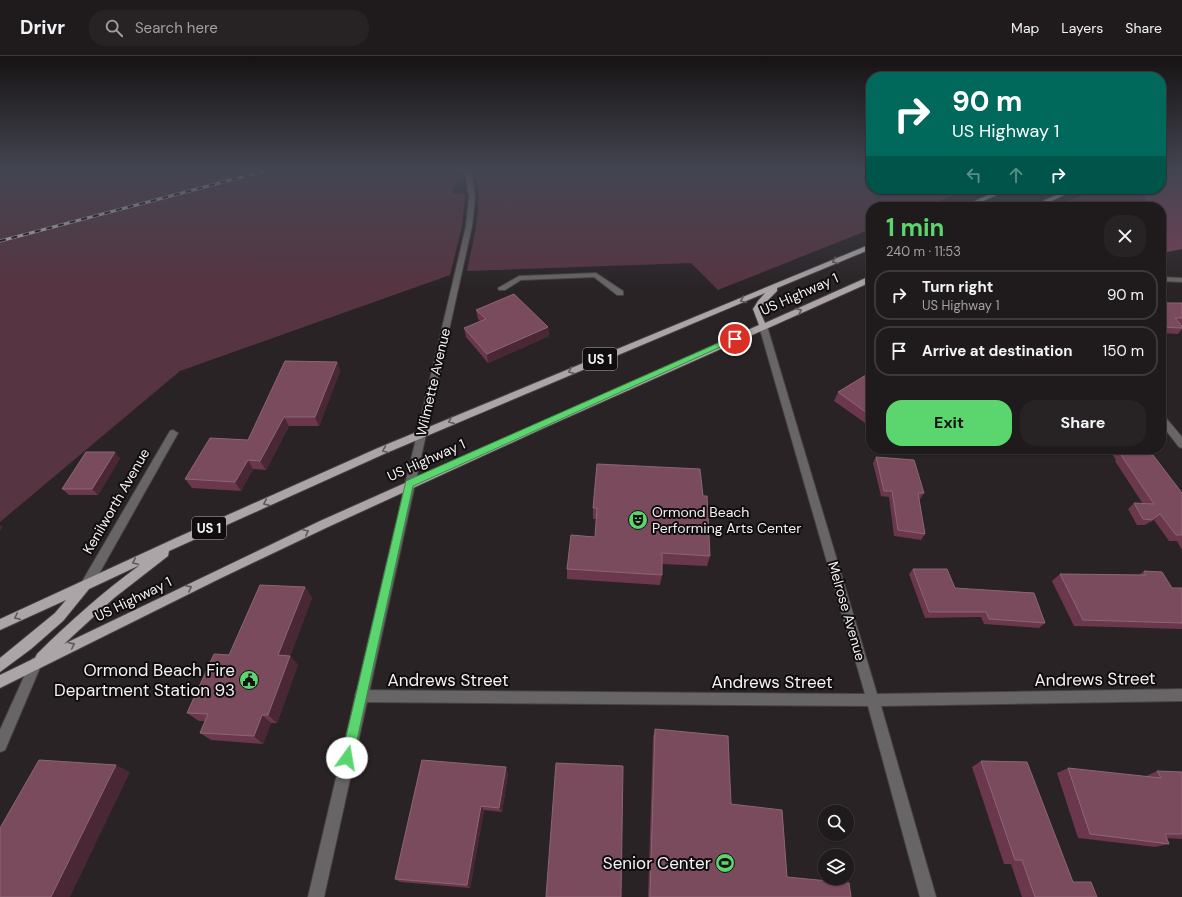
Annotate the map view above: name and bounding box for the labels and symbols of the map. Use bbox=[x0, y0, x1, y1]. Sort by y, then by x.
one-way arrow bbox=[832, 256, 839, 264]
street label: US Highway 1 bbox=[757, 269, 841, 319]
one-way arrow bbox=[739, 295, 746, 303]
one-way arrow bbox=[795, 307, 802, 315]
pin bbox=[718, 322, 752, 356]
street label: Wilmette Avenue bbox=[412, 326, 454, 438]
road number: US 1 bbox=[583, 348, 617, 370]
one-way arrow bbox=[568, 367, 575, 375]
one-way arrow bbox=[448, 417, 455, 425]
street label: US Highway 1 bbox=[384, 435, 468, 485]
street label: Kenilworth Avenue bbox=[78, 445, 154, 557]
one-way arrow bbox=[381, 445, 389, 453]
one-way arrow bbox=[262, 498, 270, 506]
place label: Ormond Beach Performing Arts Center bbox=[652, 503, 801, 537]
theatre icon: Ormond Beach Performing Arts Center bbox=[627, 509, 649, 531]
road number: US 1 bbox=[192, 517, 226, 539]
one-way arrow bbox=[302, 529, 310, 537]
one-way arrow bbox=[131, 557, 139, 565]
street label: Melrose Avenue bbox=[824, 559, 870, 663]
street label: US Highway 1 bbox=[92, 573, 174, 625]
one-way arrow bbox=[185, 585, 192, 592]
one-way arrow bbox=[13, 612, 21, 620]
one-way arrow bbox=[68, 642, 76, 650]
place label: Ormond Beach Fire Department Station 93 bbox=[54, 659, 235, 701]
street label: Andrews Street bbox=[1034, 667, 1156, 691]
public building icon: Ormond Beach Fire Department Station 93 bbox=[238, 669, 260, 691]
street label: Andrews Street bbox=[387, 669, 509, 691]
street label: Andrews Street bbox=[711, 671, 833, 693]
position arrow bbox=[326, 737, 368, 779]
place label: Senior Center bbox=[603, 852, 711, 874]
sports icon: Senior Center bbox=[714, 852, 736, 874]

